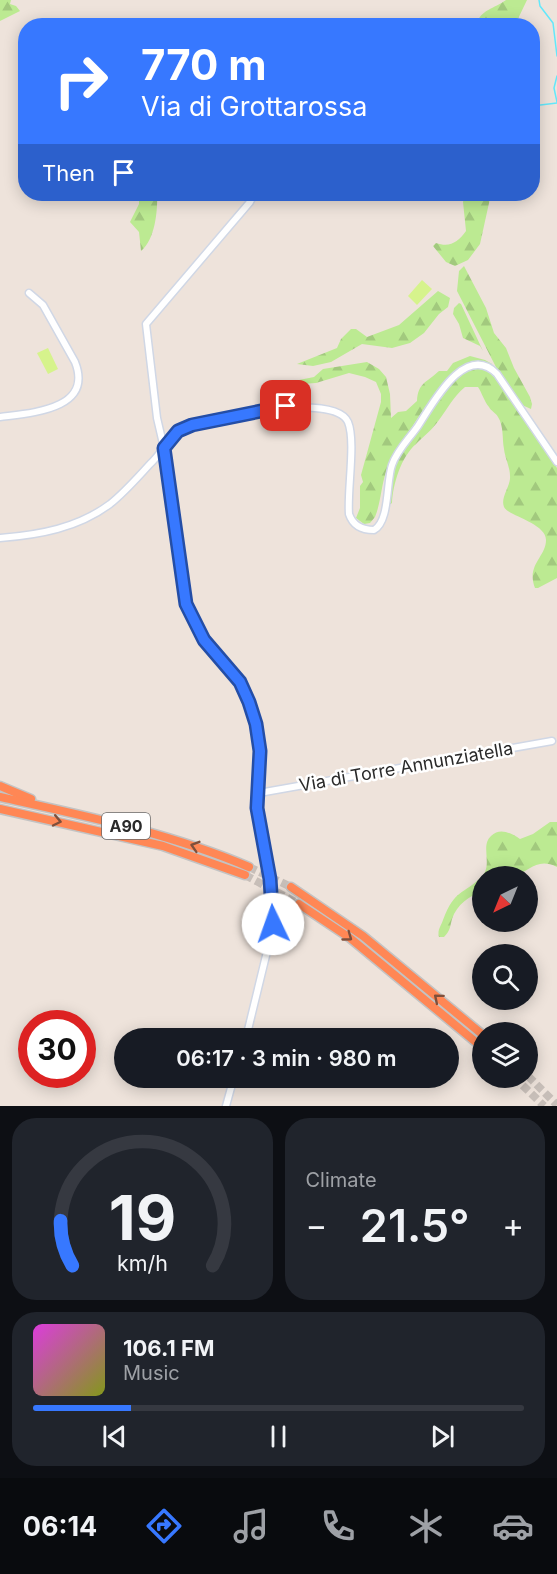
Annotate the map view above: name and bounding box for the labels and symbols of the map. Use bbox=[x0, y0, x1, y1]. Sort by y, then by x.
pin bbox=[260, 380, 311, 431]
street label: Via di Torre Annunziatella bbox=[297, 737, 515, 796]
road number: A90 bbox=[102, 813, 150, 839]
one-way arrow bbox=[52, 814, 62, 827]
one-way arrow bbox=[190, 840, 201, 853]
north arrow bbox=[472, 866, 538, 932]
position arrow bbox=[241, 892, 305, 956]
one-way arrow bbox=[341, 930, 352, 941]
one-way arrow bbox=[434, 994, 445, 1005]
speed limit sign: 30 bbox=[18, 1010, 96, 1088]

